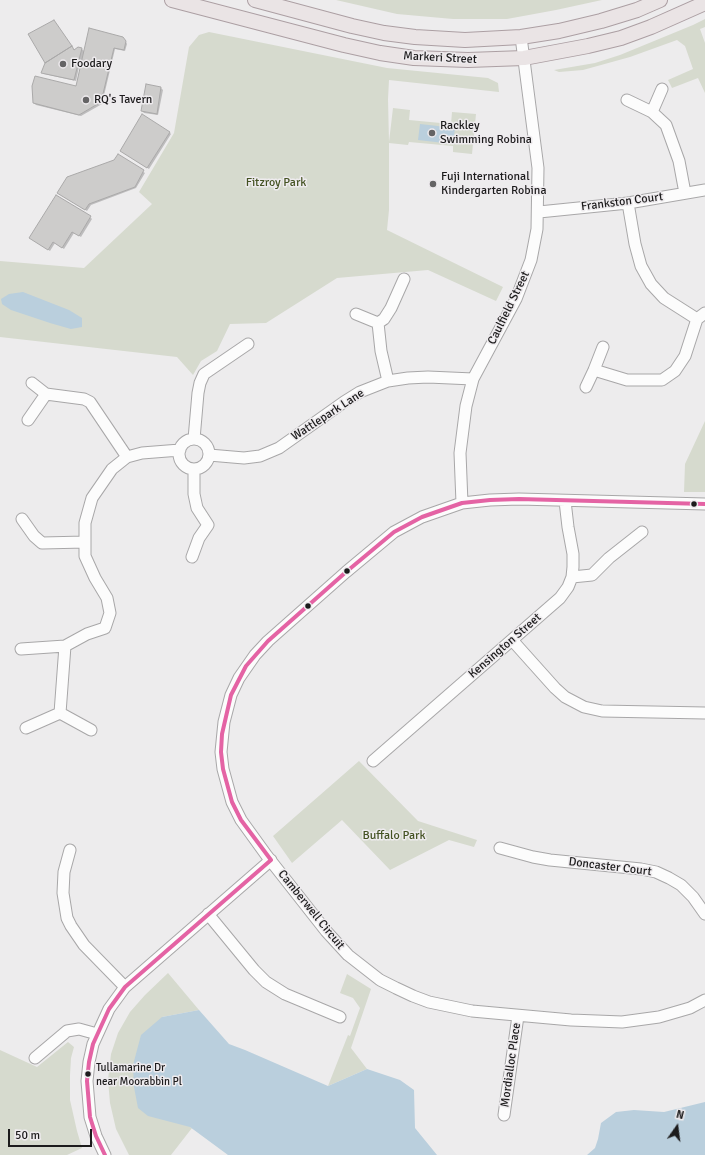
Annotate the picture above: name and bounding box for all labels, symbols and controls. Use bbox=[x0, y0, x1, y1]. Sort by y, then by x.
street label: Markeri Street bbox=[403, 49, 477, 67]
place label: Foodary bbox=[71, 57, 112, 71]
marker: Foodary bbox=[58, 59, 68, 69]
place label: RQ's Tavern bbox=[94, 93, 152, 107]
marker: RQ's Tavern bbox=[81, 95, 91, 105]
place label: Rackley Swimming Robina bbox=[440, 119, 532, 147]
marker: Rackley Swimming Robina bbox=[427, 128, 437, 138]
place label: Fuji International Kindergarten Robina bbox=[441, 170, 546, 198]
park label: Fitzroy Park bbox=[246, 176, 306, 190]
marker: Fuji International Kindergarten Robina bbox=[428, 179, 438, 189]
street label: Frankston Court bbox=[580, 190, 664, 214]
street label: Caulfield Street bbox=[485, 269, 533, 347]
street label: Wattlepark Lane bbox=[289, 386, 367, 444]
unlabelled marker bbox=[689, 499, 699, 509]
unlabelled marker bbox=[342, 566, 352, 576]
unlabelled marker bbox=[303, 601, 313, 611]
street label: Kensington Street bbox=[466, 610, 544, 682]
park label: Buffalo Park bbox=[363, 829, 425, 843]
street label: Doncaster Court bbox=[568, 855, 652, 879]
street label: Camberwell Circuit bbox=[275, 867, 347, 953]
street label: Mordialloc Place bbox=[498, 1022, 524, 1108]
place label: Tullamarine Dr near Moorabbin Pl bbox=[96, 1061, 182, 1087]
marker: Tullamarine Dr near Moorabbin Pl bbox=[83, 1069, 93, 1079]
north arrow bbox=[657, 1107, 697, 1147]
text: N bbox=[675, 1108, 685, 1122]
scale bar bbox=[10, 1121, 94, 1147]
text: 50 m bbox=[15, 1128, 40, 1143]

